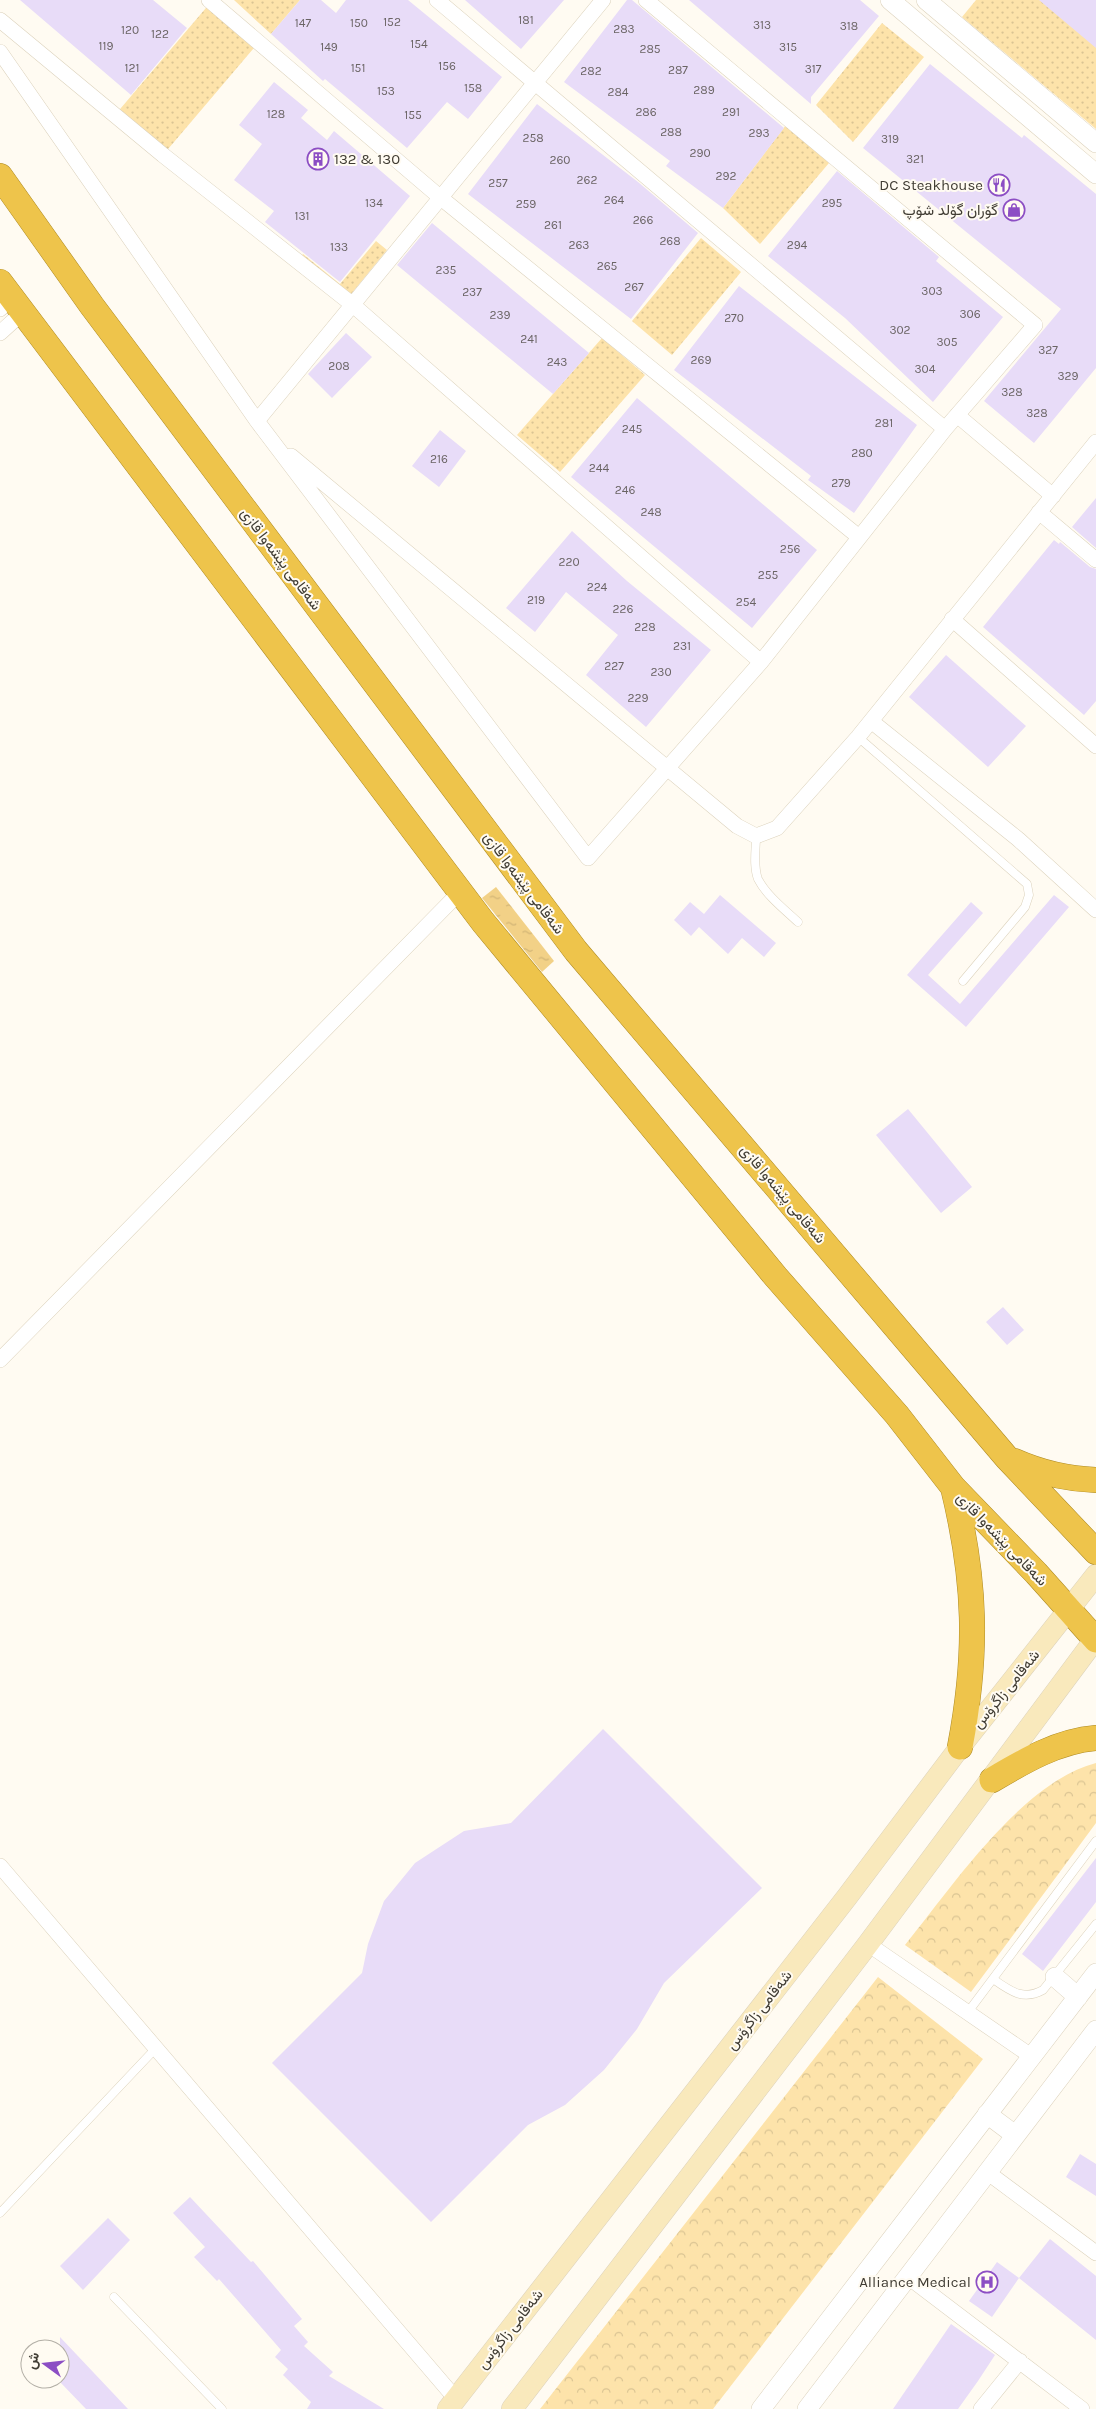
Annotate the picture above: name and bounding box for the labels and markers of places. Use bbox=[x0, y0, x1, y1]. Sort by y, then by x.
building icon: 132 & 130 bbox=[306, 147, 330, 171]
place label: 132 & 130 bbox=[334, 150, 400, 168]
restaurant icon: DC Steakhouse bbox=[987, 173, 1011, 197]
place label: DC Steakhouse bbox=[879, 176, 983, 194]
shop icon: گۆران گۆلد شۆپ bbox=[1002, 198, 1026, 222]
place label: گۆران گۆلد شۆپ bbox=[903, 201, 998, 220]
hospital icon: Alliance Medical bbox=[975, 2270, 999, 2294]
place label: Alliance Medical bbox=[859, 2273, 971, 2291]

